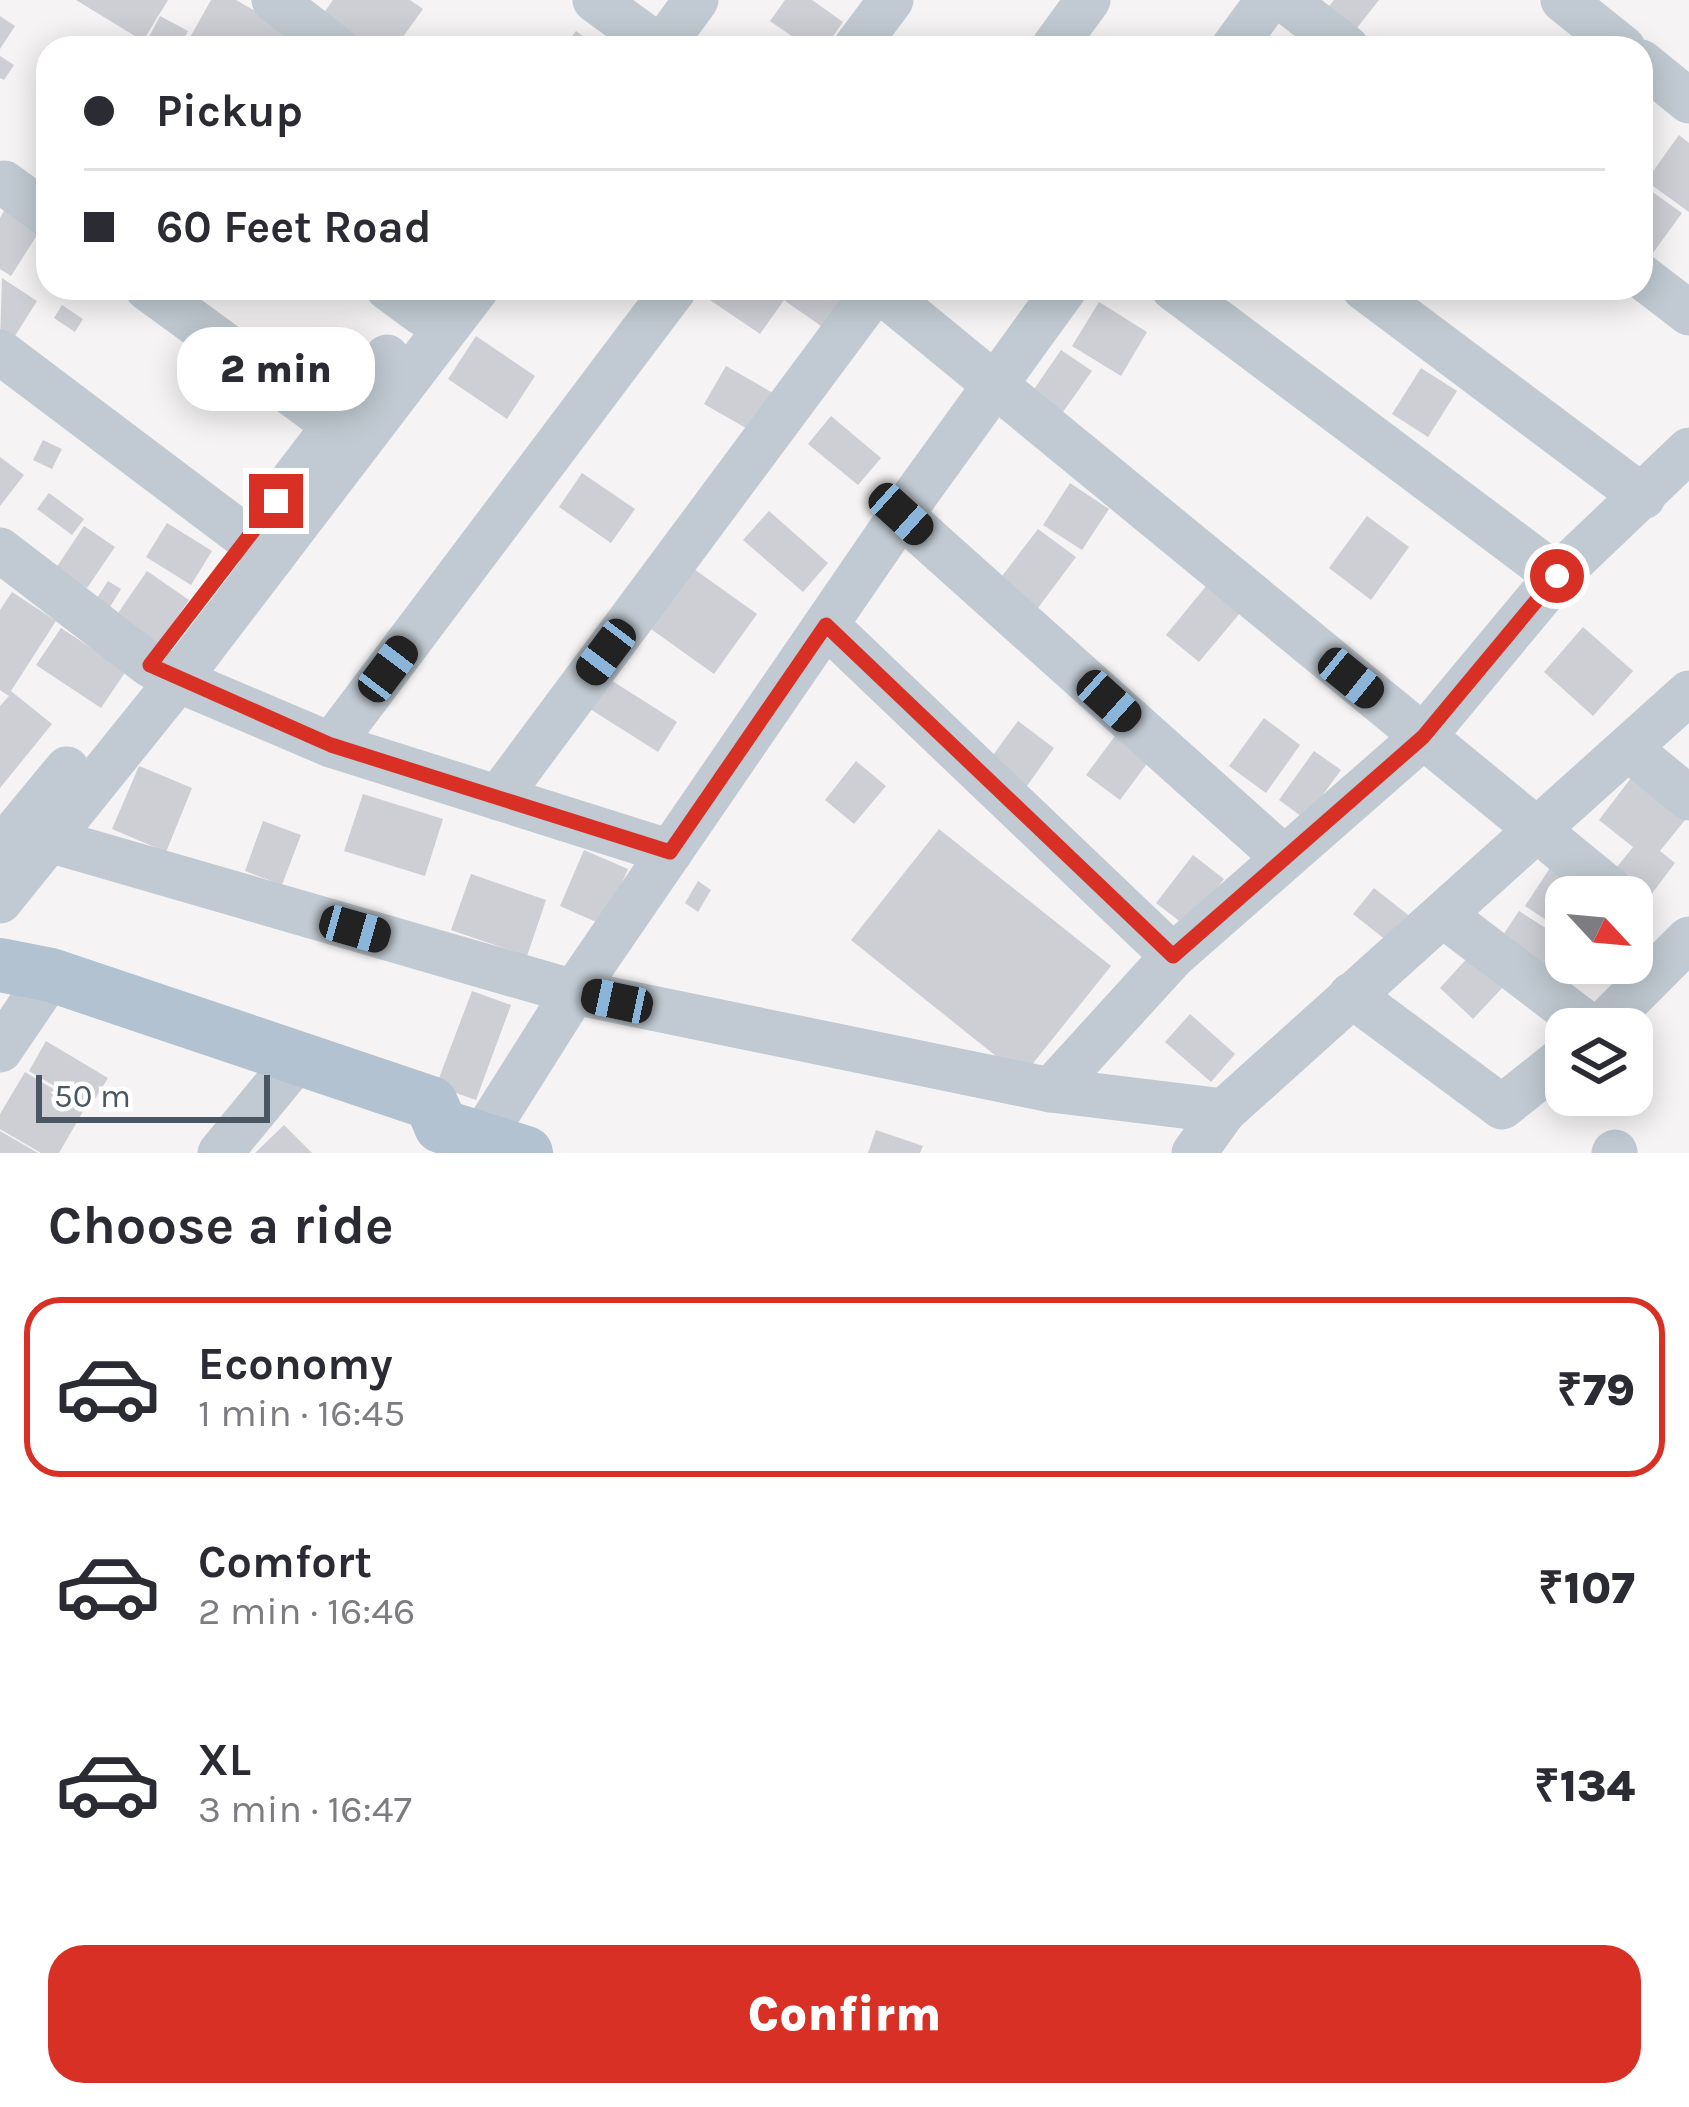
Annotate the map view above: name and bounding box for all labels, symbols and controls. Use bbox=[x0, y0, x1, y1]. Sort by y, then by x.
text: Pickup bbox=[156, 85, 303, 137]
text: 60 Feet Road bbox=[156, 201, 432, 253]
callout: 2 min bbox=[177, 327, 375, 411]
text: 2 min bbox=[220, 346, 332, 392]
route end bbox=[249, 474, 303, 528]
car bbox=[862, 477, 940, 551]
route start bbox=[1530, 549, 1584, 603]
car bbox=[570, 612, 642, 692]
car bbox=[352, 629, 424, 709]
car bbox=[1312, 641, 1390, 715]
car bbox=[1070, 664, 1148, 738]
north arrow bbox=[1545, 876, 1653, 984]
map controls bbox=[1545, 876, 1653, 1116]
car bbox=[315, 902, 395, 956]
car bbox=[578, 976, 656, 1026]
button: layers bbox=[1545, 1008, 1653, 1116]
scale bar bbox=[36, 1069, 270, 1122]
text: 50 m bbox=[54, 1077, 131, 1115]
text: Choose a ride bbox=[48, 1193, 394, 1257]
icon: car bbox=[54, 1333, 162, 1441]
text: Economy bbox=[198, 1338, 393, 1390]
text: ₹79 bbox=[1557, 1364, 1635, 1416]
text: 1 min · 16:45 bbox=[198, 1390, 405, 1436]
icon: car bbox=[54, 1531, 162, 1639]
text: Comfort bbox=[198, 1536, 372, 1588]
text: ₹107 bbox=[1538, 1562, 1635, 1614]
text: 2 min · 16:46 bbox=[198, 1588, 415, 1634]
icon: car bbox=[54, 1729, 162, 1837]
text: XL bbox=[198, 1734, 251, 1786]
text: ₹134 bbox=[1534, 1760, 1635, 1812]
text: 3 min · 16:47 bbox=[198, 1786, 412, 1832]
button: Confirm bbox=[48, 1945, 1641, 2083]

